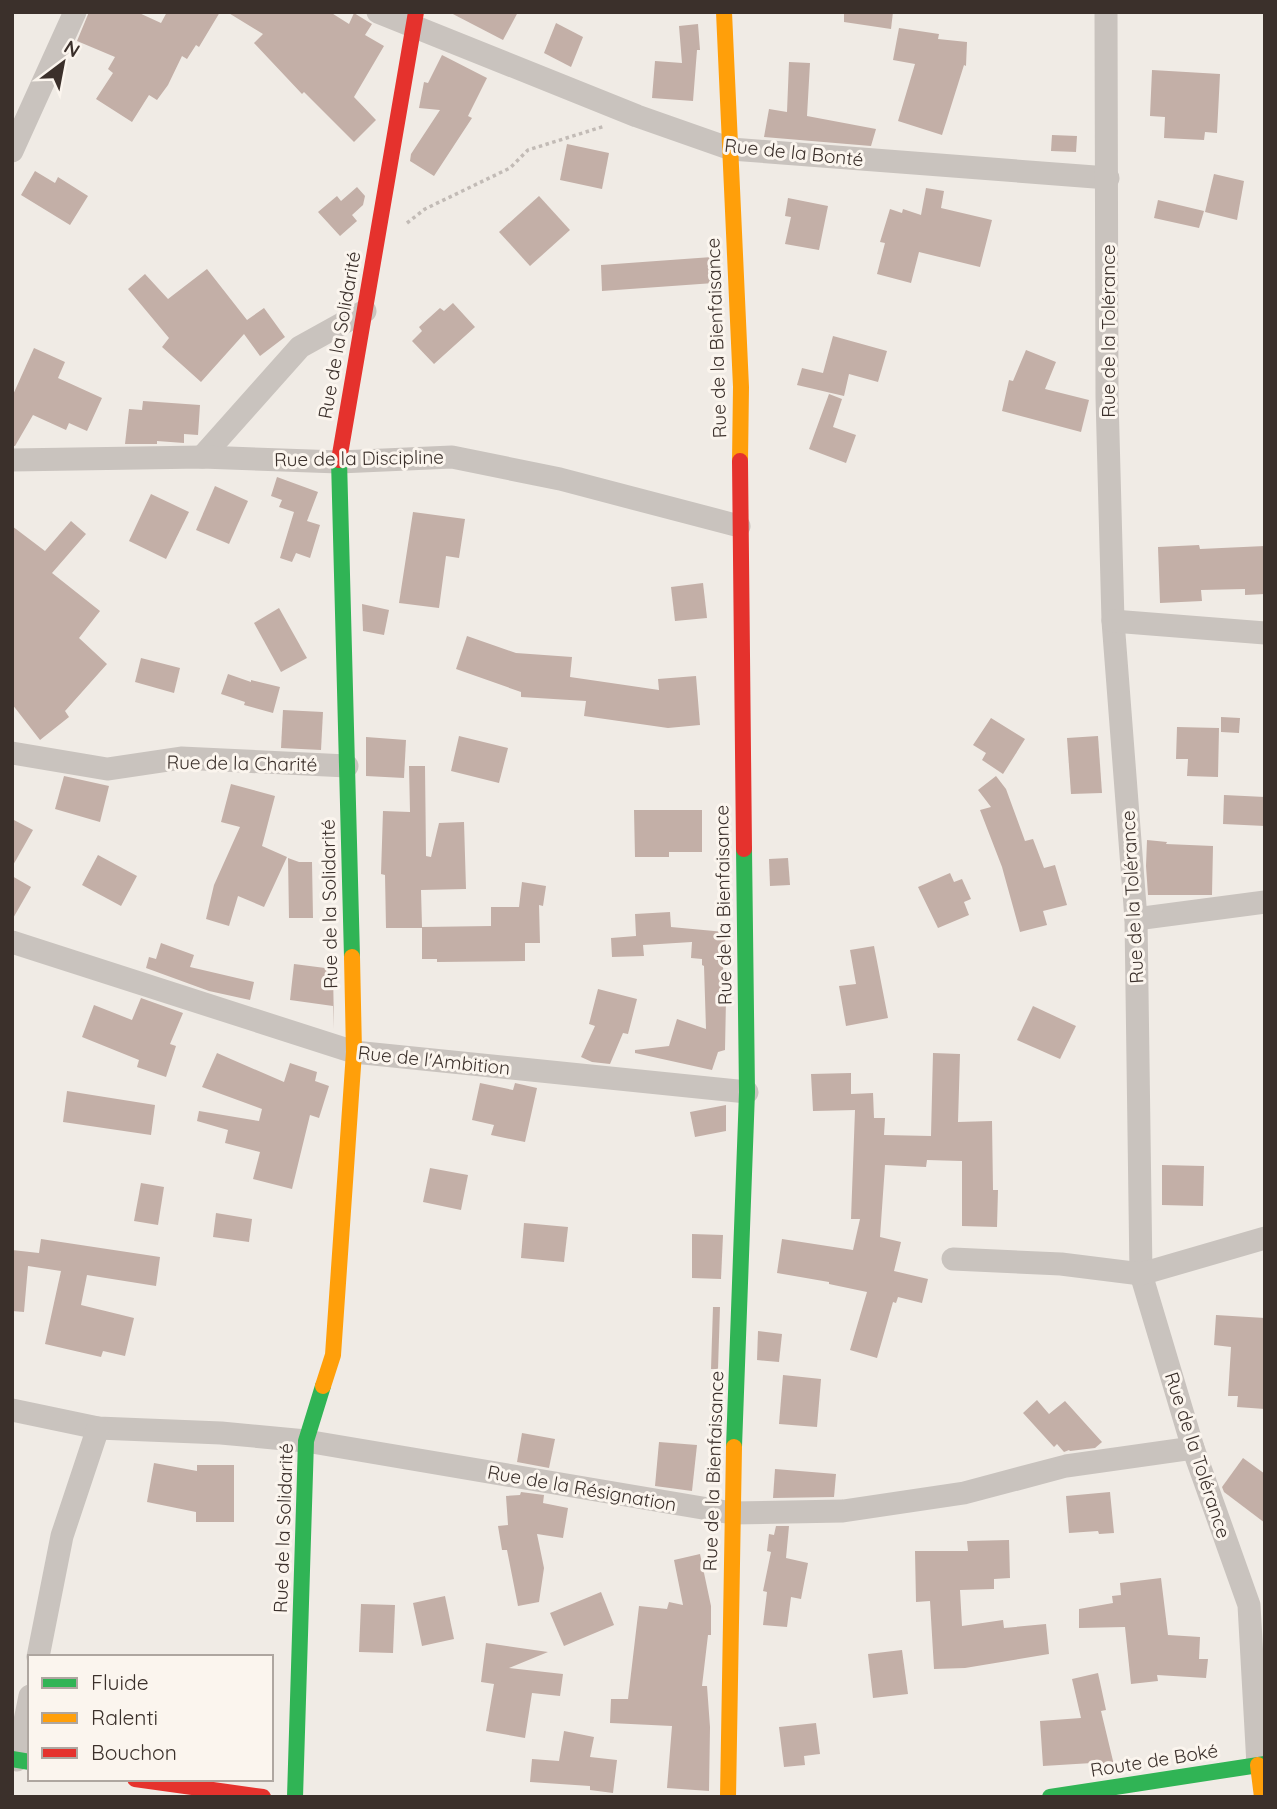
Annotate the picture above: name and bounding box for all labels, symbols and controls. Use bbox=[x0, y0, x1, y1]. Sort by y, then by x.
north arrow bbox=[28, 28, 98, 98]
text: N bbox=[60, 35, 84, 62]
street label: Rue de la Bonté bbox=[723, 133, 865, 171]
street label: Rue de la Bienfaisance bbox=[701, 237, 731, 439]
street label: Rue de la Tolérance bbox=[1096, 244, 1120, 418]
street label: Rue de la Solidarité bbox=[312, 249, 366, 421]
street label: Rue de la Discipline bbox=[274, 445, 444, 471]
street label: Rue de la Charité bbox=[166, 750, 318, 776]
street label: Rue de la Bienfaisance bbox=[709, 805, 737, 1005]
street label: Rue de la Tolérance bbox=[1115, 810, 1149, 984]
street label: Rue de la Solidarité bbox=[316, 819, 342, 989]
street label: Rue de l'Ambition bbox=[357, 1040, 511, 1080]
street label: Rue de la Tolérance bbox=[1160, 1369, 1236, 1541]
street label: Rue de la Bienfaisance bbox=[698, 1370, 728, 1572]
street label: Rue de la Solidarité bbox=[268, 1443, 298, 1613]
street label: Rue de la Résignation bbox=[486, 1460, 678, 1516]
legend bbox=[28, 1655, 273, 1781]
text: Fluide bbox=[91, 1669, 149, 1695]
text: Ralenti bbox=[91, 1704, 158, 1730]
street label: Route de Boké bbox=[1088, 1738, 1220, 1782]
text: Bouchon bbox=[91, 1739, 177, 1765]

